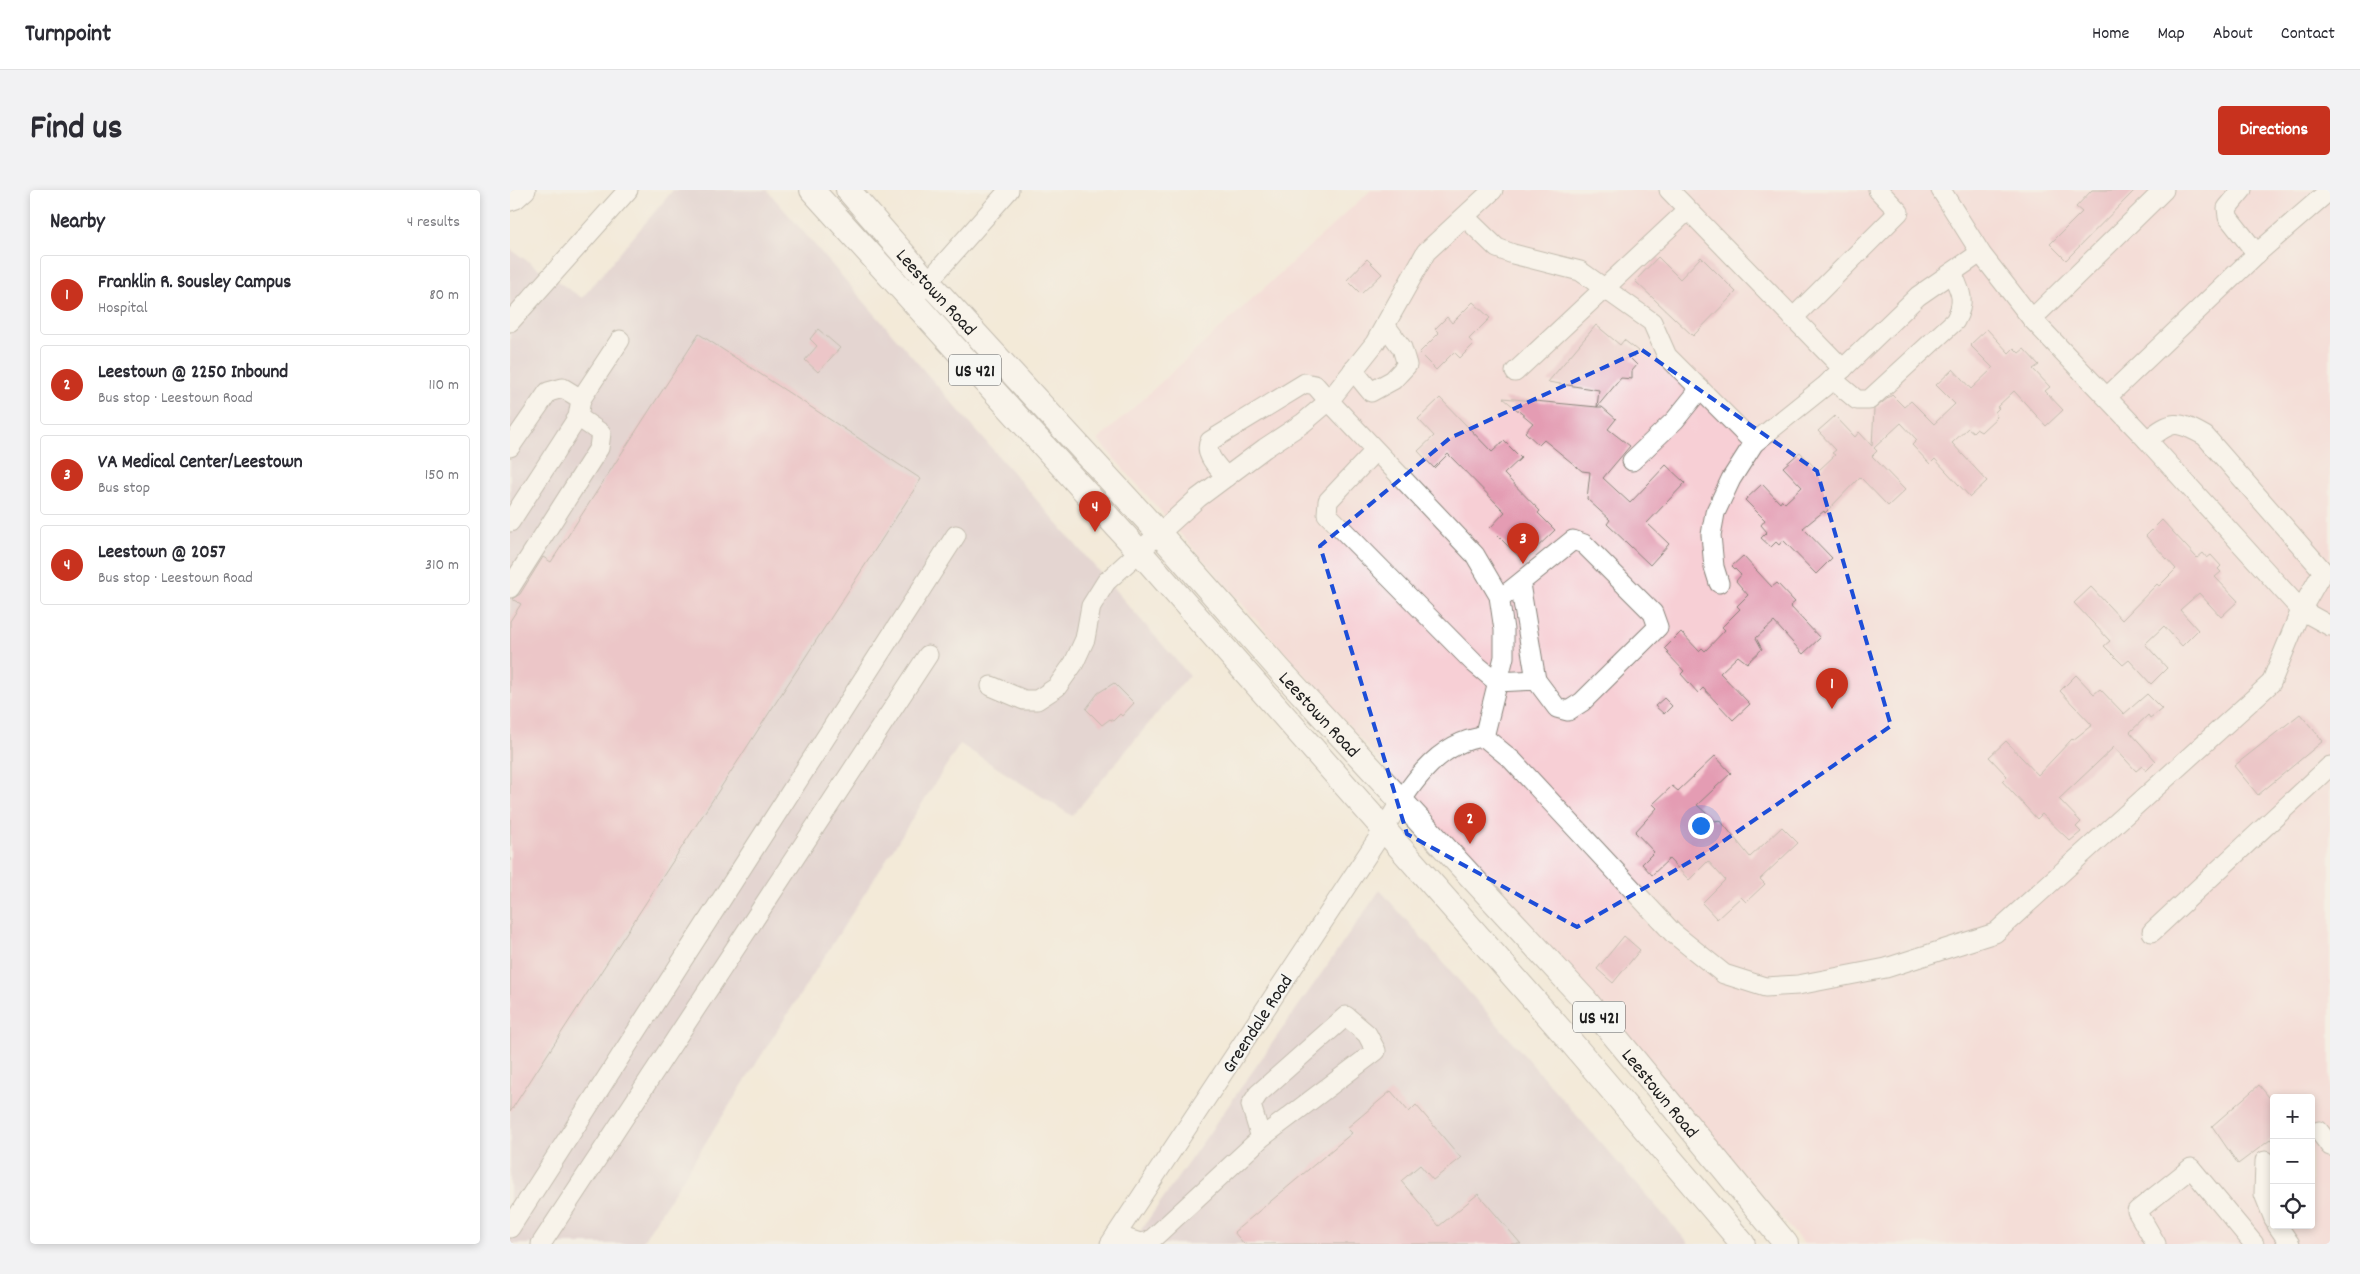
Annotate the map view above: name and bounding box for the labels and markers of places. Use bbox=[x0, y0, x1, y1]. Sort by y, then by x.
pin: 4 bbox=[1079, 491, 1111, 532]
pin: 3 bbox=[1507, 523, 1539, 564]
pin: 1 bbox=[1816, 668, 1848, 709]
pin: 2 bbox=[1454, 803, 1486, 844]

